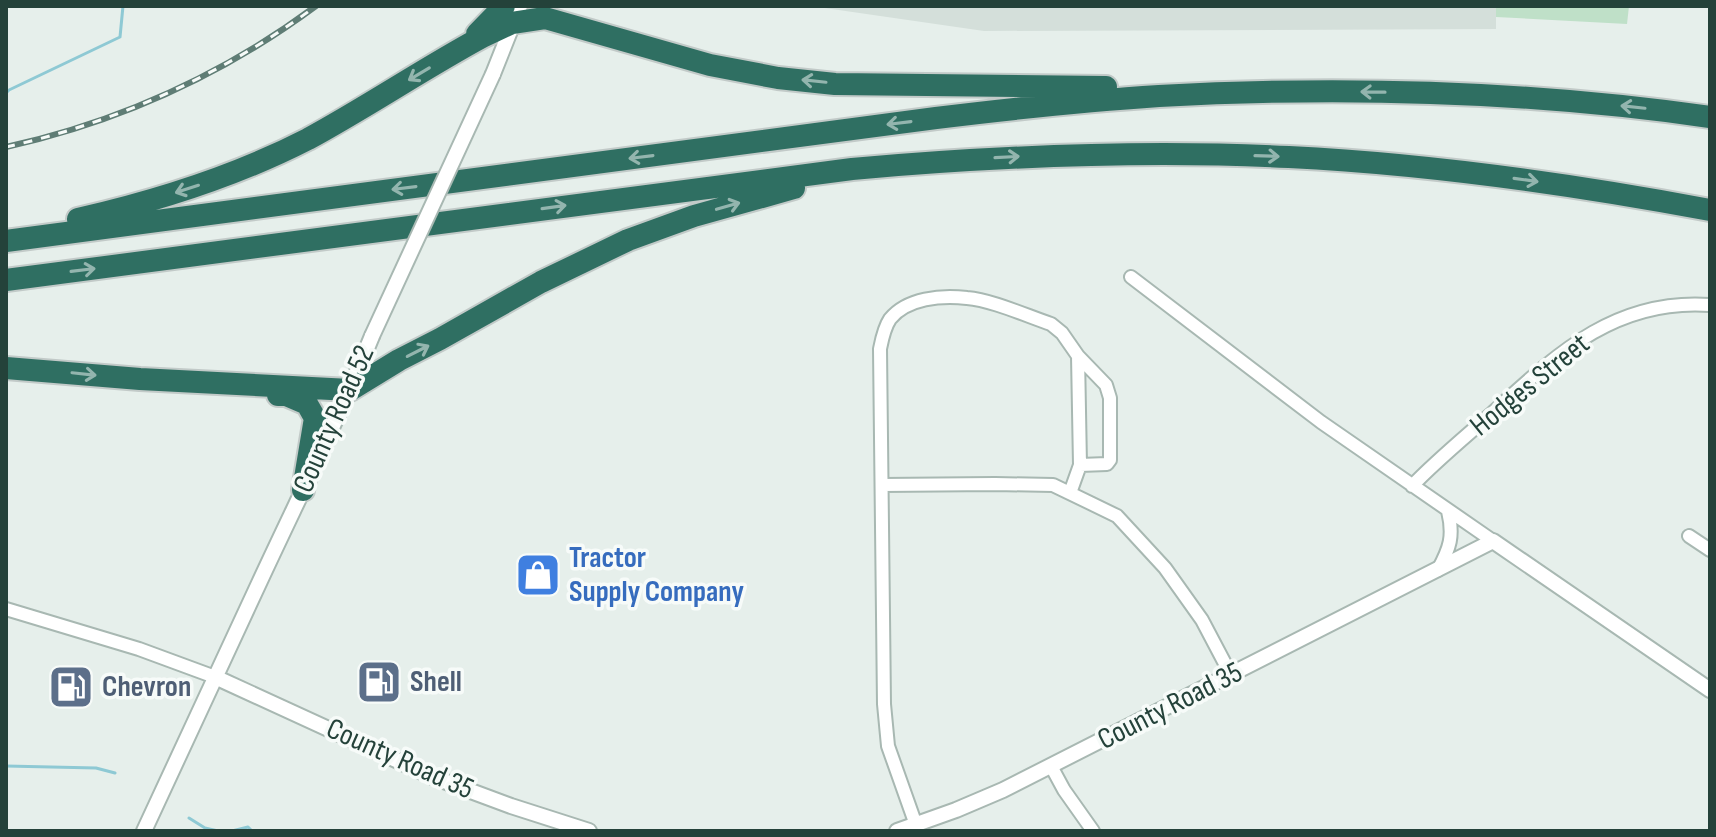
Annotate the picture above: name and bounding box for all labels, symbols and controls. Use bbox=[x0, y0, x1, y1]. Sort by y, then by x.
one-way arrow bbox=[408, 66, 431, 82]
one-way arrow bbox=[801, 74, 828, 89]
one-way arrow bbox=[1360, 84, 1387, 99]
one-way arrow bbox=[1620, 100, 1646, 115]
one-way arrow bbox=[887, 116, 912, 131]
one-way arrow bbox=[1253, 149, 1280, 164]
one-way arrow bbox=[629, 150, 654, 165]
one-way arrow bbox=[993, 150, 1020, 165]
one-way arrow bbox=[1512, 172, 1539, 187]
one-way arrow bbox=[392, 181, 417, 196]
one-way arrow bbox=[175, 182, 200, 197]
one-way arrow bbox=[715, 197, 741, 212]
one-way arrow bbox=[540, 200, 567, 215]
one-way arrow bbox=[69, 262, 96, 277]
street label: Hodges Street bbox=[1463, 326, 1597, 444]
street label: County Road 52 bbox=[286, 340, 382, 498]
one-way arrow bbox=[405, 343, 429, 358]
one-way arrow bbox=[70, 367, 97, 382]
place label: Tractor Supply Company bbox=[569, 540, 744, 610]
shop icon: Tractor Supply Company bbox=[514, 551, 562, 599]
street label: County Road 35 bbox=[1092, 654, 1248, 758]
fuel station icon: Shell bbox=[355, 658, 403, 706]
fuel station icon: Chevron bbox=[47, 663, 95, 711]
place label: Shell bbox=[410, 664, 462, 700]
place label: Chevron bbox=[102, 669, 191, 705]
street label: County Road 35 bbox=[321, 711, 479, 807]

